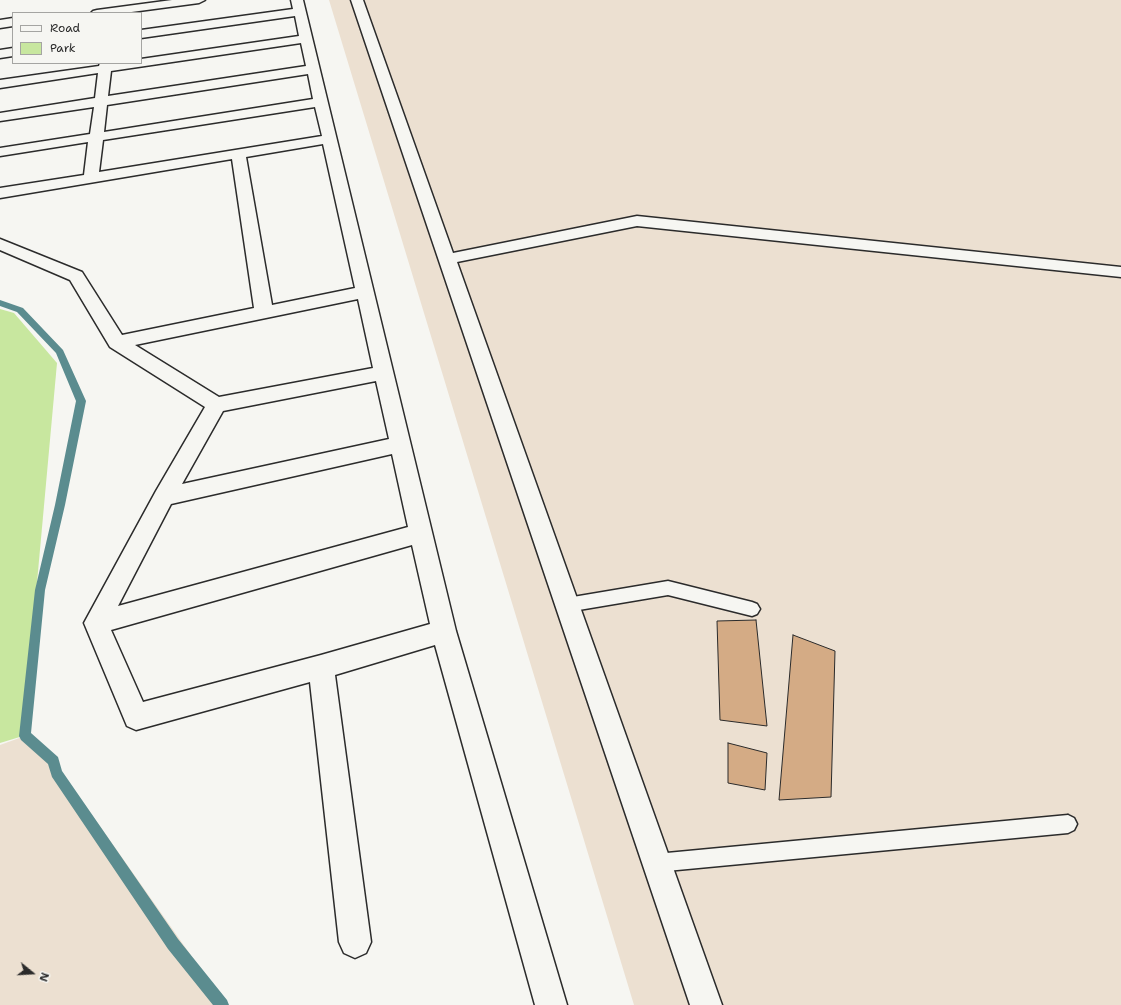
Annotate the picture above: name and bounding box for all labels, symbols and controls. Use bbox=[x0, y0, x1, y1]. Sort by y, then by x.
legend bbox=[12, 12, 142, 64]
text: Road bbox=[50, 20, 80, 36]
text: Park bbox=[50, 40, 76, 56]
north arrow bbox=[12, 953, 52, 993]
text: N bbox=[35, 970, 52, 983]

